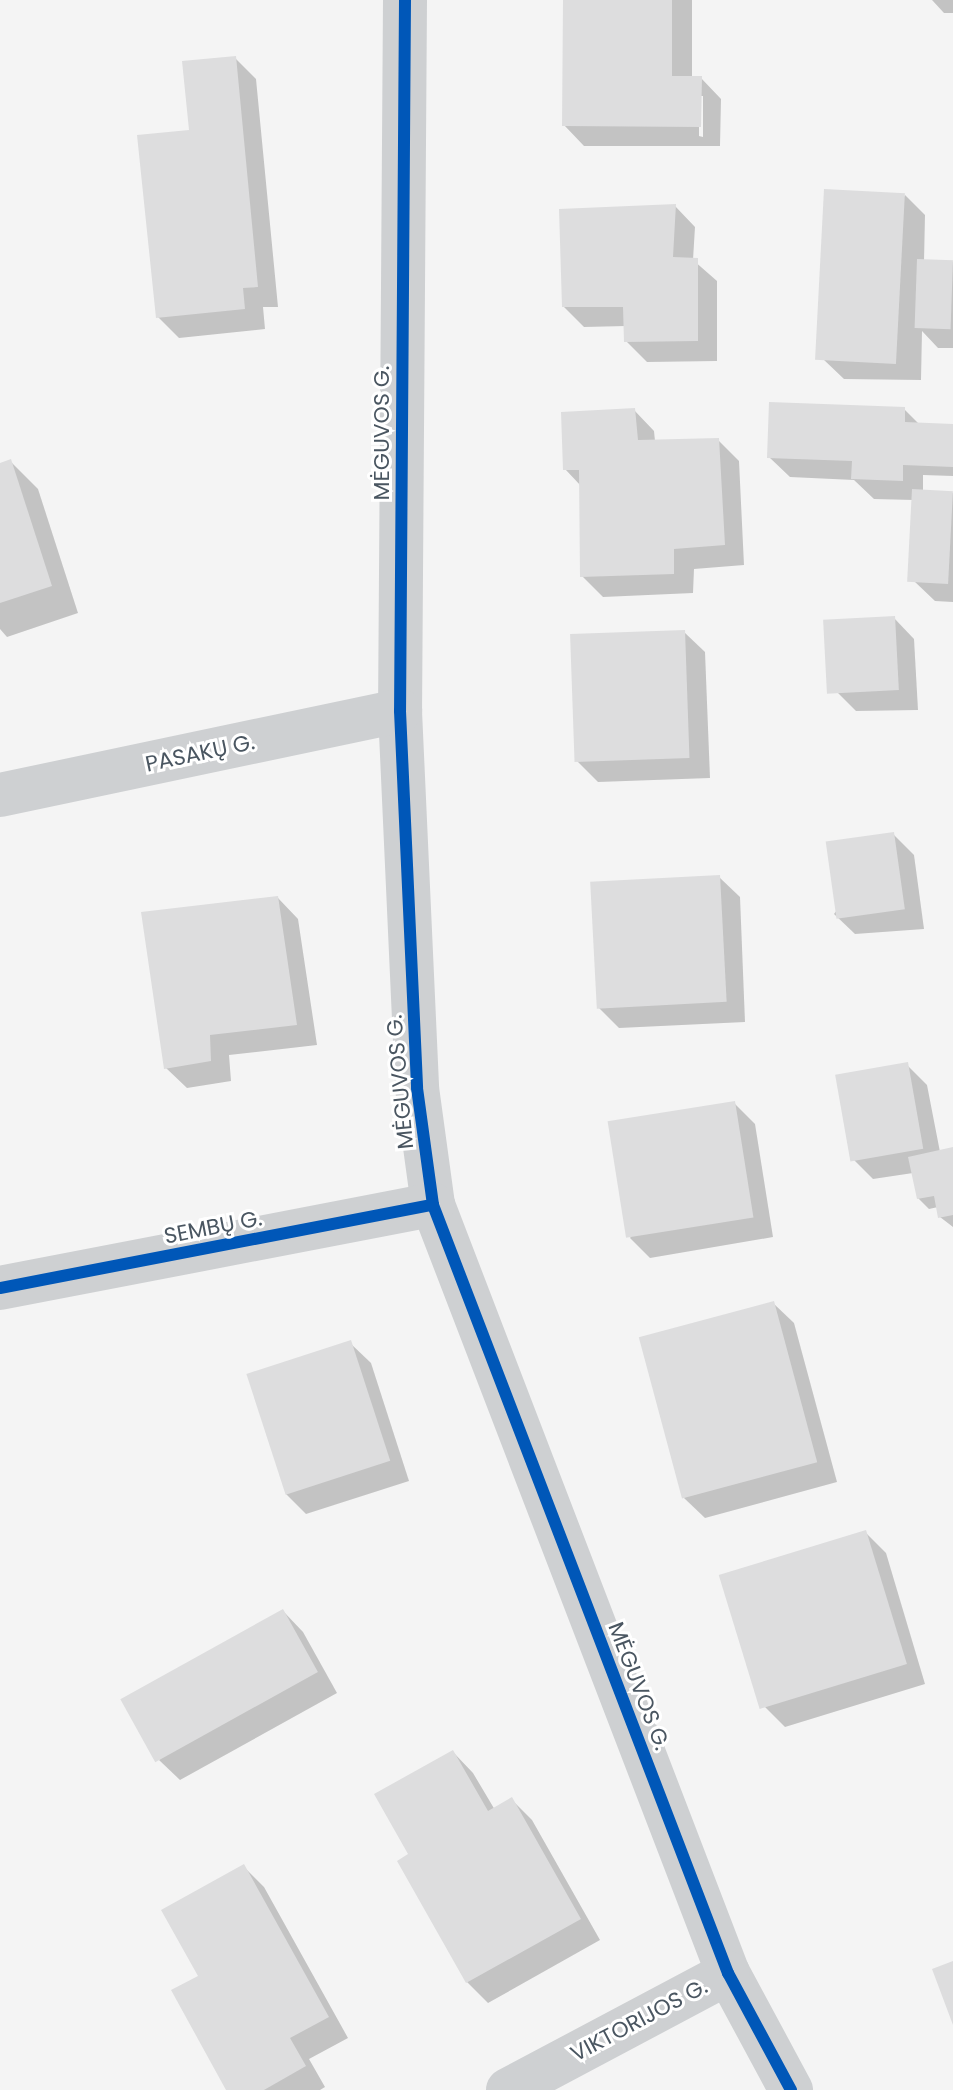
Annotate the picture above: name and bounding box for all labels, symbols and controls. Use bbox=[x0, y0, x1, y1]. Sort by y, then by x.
street label: MĖGUVOS G. bbox=[369, 366, 395, 500]
street label: PASAKŲ G. bbox=[143, 729, 257, 777]
street label: MĖGUVOS G. bbox=[381, 1014, 419, 1150]
street label: SEMBŲ G. bbox=[162, 1205, 264, 1249]
street label: MĖGUVOS G. bbox=[603, 1618, 675, 1754]
street label: VIKTORIJOS G. bbox=[566, 1973, 712, 2067]

